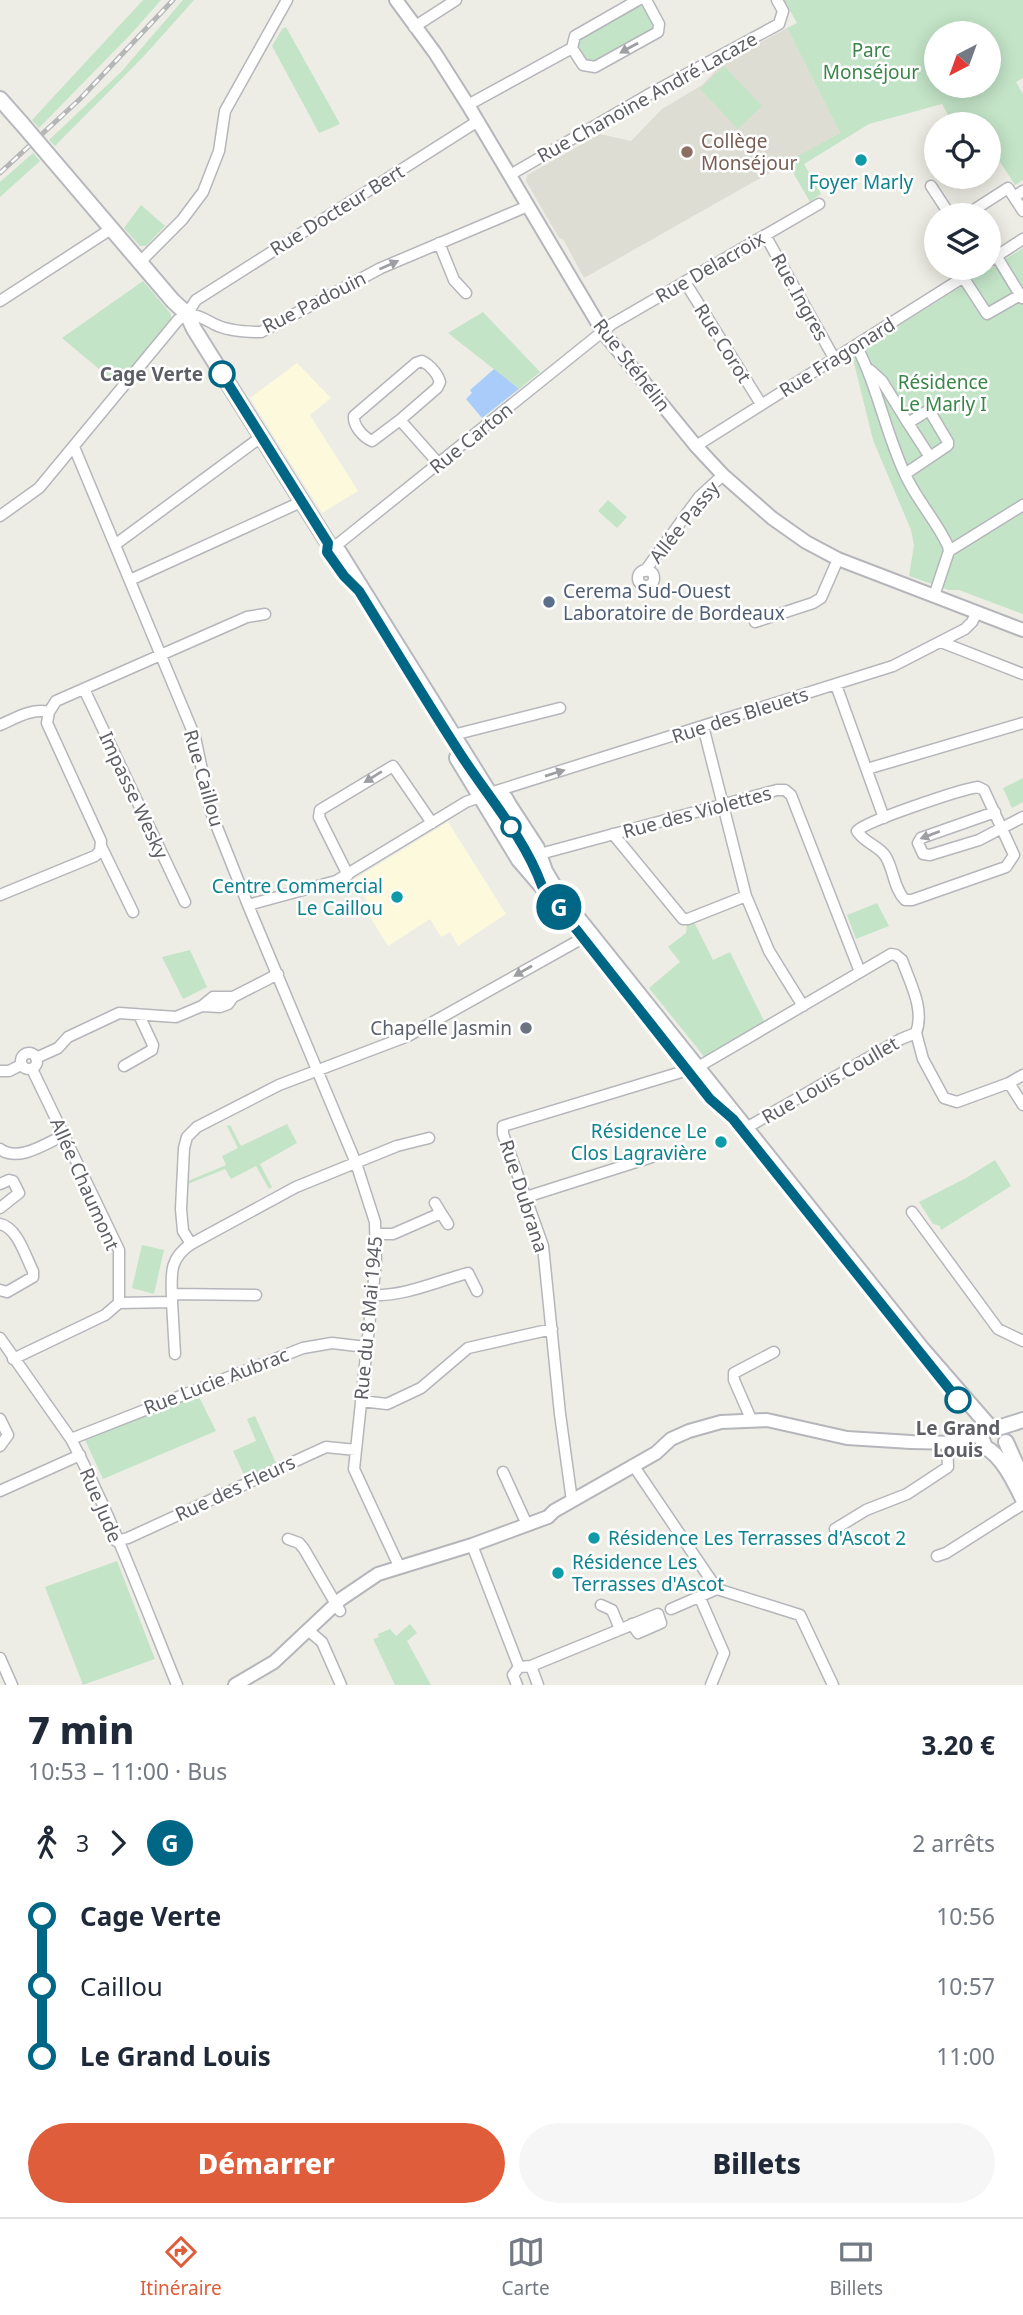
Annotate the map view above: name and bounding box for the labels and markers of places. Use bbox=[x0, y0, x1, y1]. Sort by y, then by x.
place label: Collège Monséjour bbox=[701, 128, 797, 176]
marker: Collège Monséjour bbox=[679, 144, 695, 160]
marker: Foyer Marly bbox=[853, 152, 869, 168]
place label: Foyer Marly bbox=[809, 169, 914, 195]
place label: Cage Verte bbox=[100, 361, 203, 387]
marker: Cage Verte bbox=[209, 361, 235, 387]
place label: Cerema Sud-Ouest Laboratoire de Bordeaux bbox=[563, 578, 785, 626]
marker: Cerema Sud-Ouest Laboratoire de Bordeaux bbox=[541, 594, 557, 610]
unlabelled marker bbox=[501, 817, 521, 837]
place label: Centre Commercial Le Caillou bbox=[212, 873, 383, 921]
marker: Centre Commercial Le Caillou bbox=[389, 889, 405, 905]
place label: Chapelle Jasmin bbox=[370, 1015, 512, 1041]
marker: Chapelle Jasmin bbox=[518, 1020, 534, 1036]
place label: Résidence Le Clos Lagravière bbox=[571, 1118, 707, 1166]
marker: Résidence Le Clos Lagravière bbox=[713, 1134, 729, 1150]
marker: Le Grand Louis bbox=[945, 1387, 971, 1413]
place label: Le Grand Louis bbox=[916, 1415, 1000, 1463]
place label: Résidence Les Terrasses d'Ascot 2 bbox=[608, 1525, 906, 1551]
marker: Résidence Les Terrasses d'Ascot 2 bbox=[586, 1530, 602, 1546]
place label: Résidence Les Terrasses d'Ascot bbox=[572, 1549, 724, 1597]
marker: Résidence Les Terrasses d'Ascot bbox=[550, 1565, 566, 1581]

